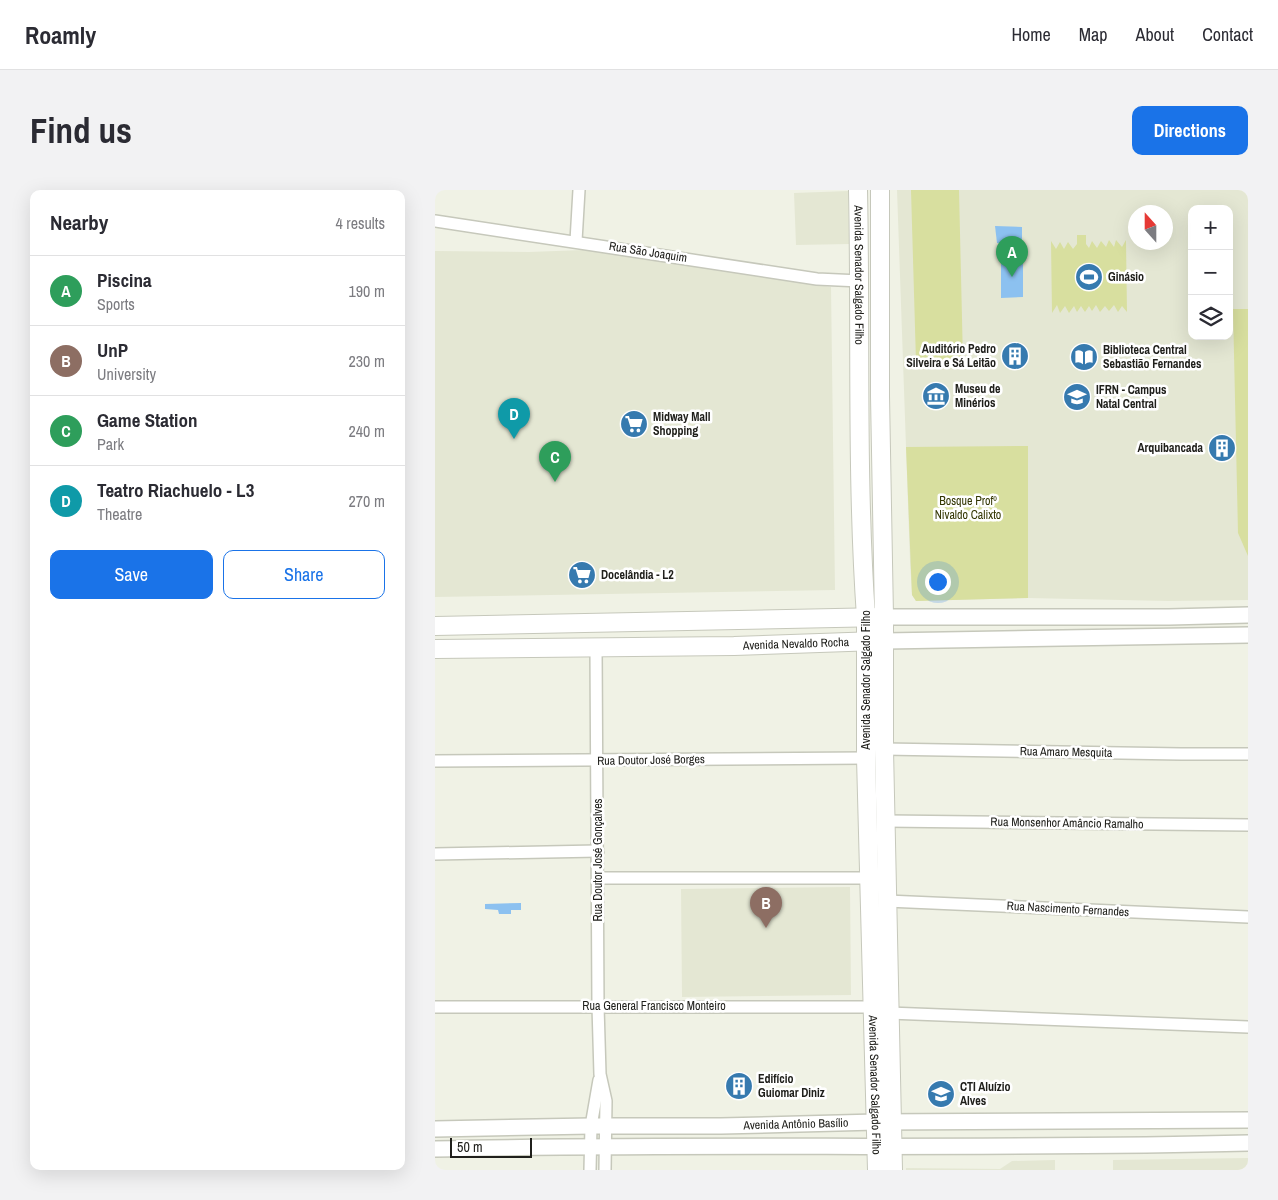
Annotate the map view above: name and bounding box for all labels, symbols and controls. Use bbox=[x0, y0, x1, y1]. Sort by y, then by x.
text: Roamly bbox=[25, 19, 96, 51]
text: Home bbox=[1011, 22, 1051, 47]
text: Map bbox=[1079, 22, 1108, 47]
text: About bbox=[1136, 22, 1174, 47]
text: Contact bbox=[1202, 22, 1253, 47]
button: Directions bbox=[1132, 106, 1248, 155]
text: Find us bbox=[30, 107, 132, 154]
street label: Avenida Senador Salgado Filho bbox=[850, 204, 867, 345]
north arrow bbox=[1128, 205, 1173, 250]
map controls bbox=[1188, 205, 1233, 340]
button: + bbox=[1188, 205, 1233, 250]
text: Nearby bbox=[50, 208, 108, 237]
text: 4 results bbox=[335, 212, 385, 234]
pin: A bbox=[996, 236, 1028, 277]
street label: Rua São Joaquim bbox=[608, 238, 688, 266]
button: − bbox=[1188, 250, 1233, 295]
sports icon: Ginásio bbox=[1074, 262, 1104, 292]
text: Piscina bbox=[97, 267, 152, 293]
place label: Ginásio bbox=[1108, 269, 1144, 285]
text: A bbox=[61, 280, 71, 302]
text: 190 m bbox=[349, 280, 385, 302]
text: Sports bbox=[97, 293, 135, 315]
button: layers bbox=[1188, 295, 1233, 340]
text: UnP bbox=[97, 337, 128, 363]
place label: Auditório Pedro Silveira e Sá Leitão bbox=[906, 341, 996, 371]
building icon: Auditório Pedro Silveira e Sá Leitão bbox=[1000, 341, 1030, 371]
library icon: Biblioteca Central Sebastião Fernandes bbox=[1069, 342, 1099, 372]
place label: Biblioteca Central Sebastião Fernandes bbox=[1103, 342, 1202, 372]
text: B bbox=[61, 350, 71, 372]
text: 230 m bbox=[349, 350, 385, 372]
text: University bbox=[97, 363, 156, 385]
museum icon: Museu de Minérios bbox=[921, 381, 951, 411]
place label: Museu de Minérios bbox=[955, 381, 1001, 411]
school or university icon: IFRN - Campus Natal Central bbox=[1062, 382, 1092, 412]
place label: IFRN - Campus Natal Central bbox=[1096, 382, 1167, 412]
pin: D bbox=[498, 398, 530, 439]
text: Game Station bbox=[97, 407, 197, 433]
supermarket icon: Midway Mall Shopping bbox=[619, 409, 649, 439]
place label: Midway Mall Shopping bbox=[653, 409, 711, 439]
text: C bbox=[61, 420, 71, 442]
text: 240 m bbox=[349, 420, 385, 442]
text: Park bbox=[97, 433, 124, 455]
building icon: Arquibancada bbox=[1207, 433, 1237, 463]
place label: Arquibancada bbox=[1137, 440, 1204, 456]
pin: C bbox=[539, 441, 571, 482]
text: Teatro Riachuelo - L3 bbox=[97, 477, 254, 503]
text: D bbox=[61, 490, 71, 512]
text: 270 m bbox=[349, 490, 385, 512]
park label: Bosque Profº Nivaldo Calixto bbox=[935, 493, 1001, 523]
text: Theatre bbox=[97, 503, 142, 525]
button: Save bbox=[50, 550, 213, 599]
button: Share bbox=[223, 550, 385, 599]
supermarket icon: Docelândia - L2 bbox=[567, 560, 597, 590]
place label: Docelândia - L2 bbox=[601, 567, 674, 583]
your location bbox=[925, 569, 951, 595]
street label: Avenida Senador Salgado Filho bbox=[858, 610, 874, 751]
street label: Avenida Nevaldo Rocha bbox=[742, 634, 850, 654]
street label: Rua Amaro Mesquita bbox=[1020, 743, 1113, 761]
street label: Rua Doutor José Borges bbox=[597, 751, 705, 769]
street label: Rua Doutor José Gonçalves bbox=[590, 798, 606, 922]
street label: Rua Monsenhor Amâncio Ramalho bbox=[990, 814, 1144, 832]
pin: B bbox=[750, 887, 782, 928]
street label: Rua Nascimento Fernandes bbox=[1006, 898, 1130, 920]
street label: Rua General Francisco Monteiro bbox=[582, 998, 726, 1014]
street label: Avenida Senador Salgado Filho bbox=[865, 1014, 885, 1155]
building icon: Edifício Guiomar Diniz bbox=[724, 1071, 754, 1101]
place label: Edifício Guiomar Diniz bbox=[758, 1071, 825, 1101]
school or university icon: CTI Aluízio Alves bbox=[926, 1079, 956, 1109]
place label: CTI Aluízio Alves bbox=[960, 1079, 1010, 1109]
street label: Avenida Antônio Basílio bbox=[742, 1115, 849, 1133]
scale bar bbox=[450, 1135, 533, 1158]
text: 50 m bbox=[457, 1138, 483, 1156]

